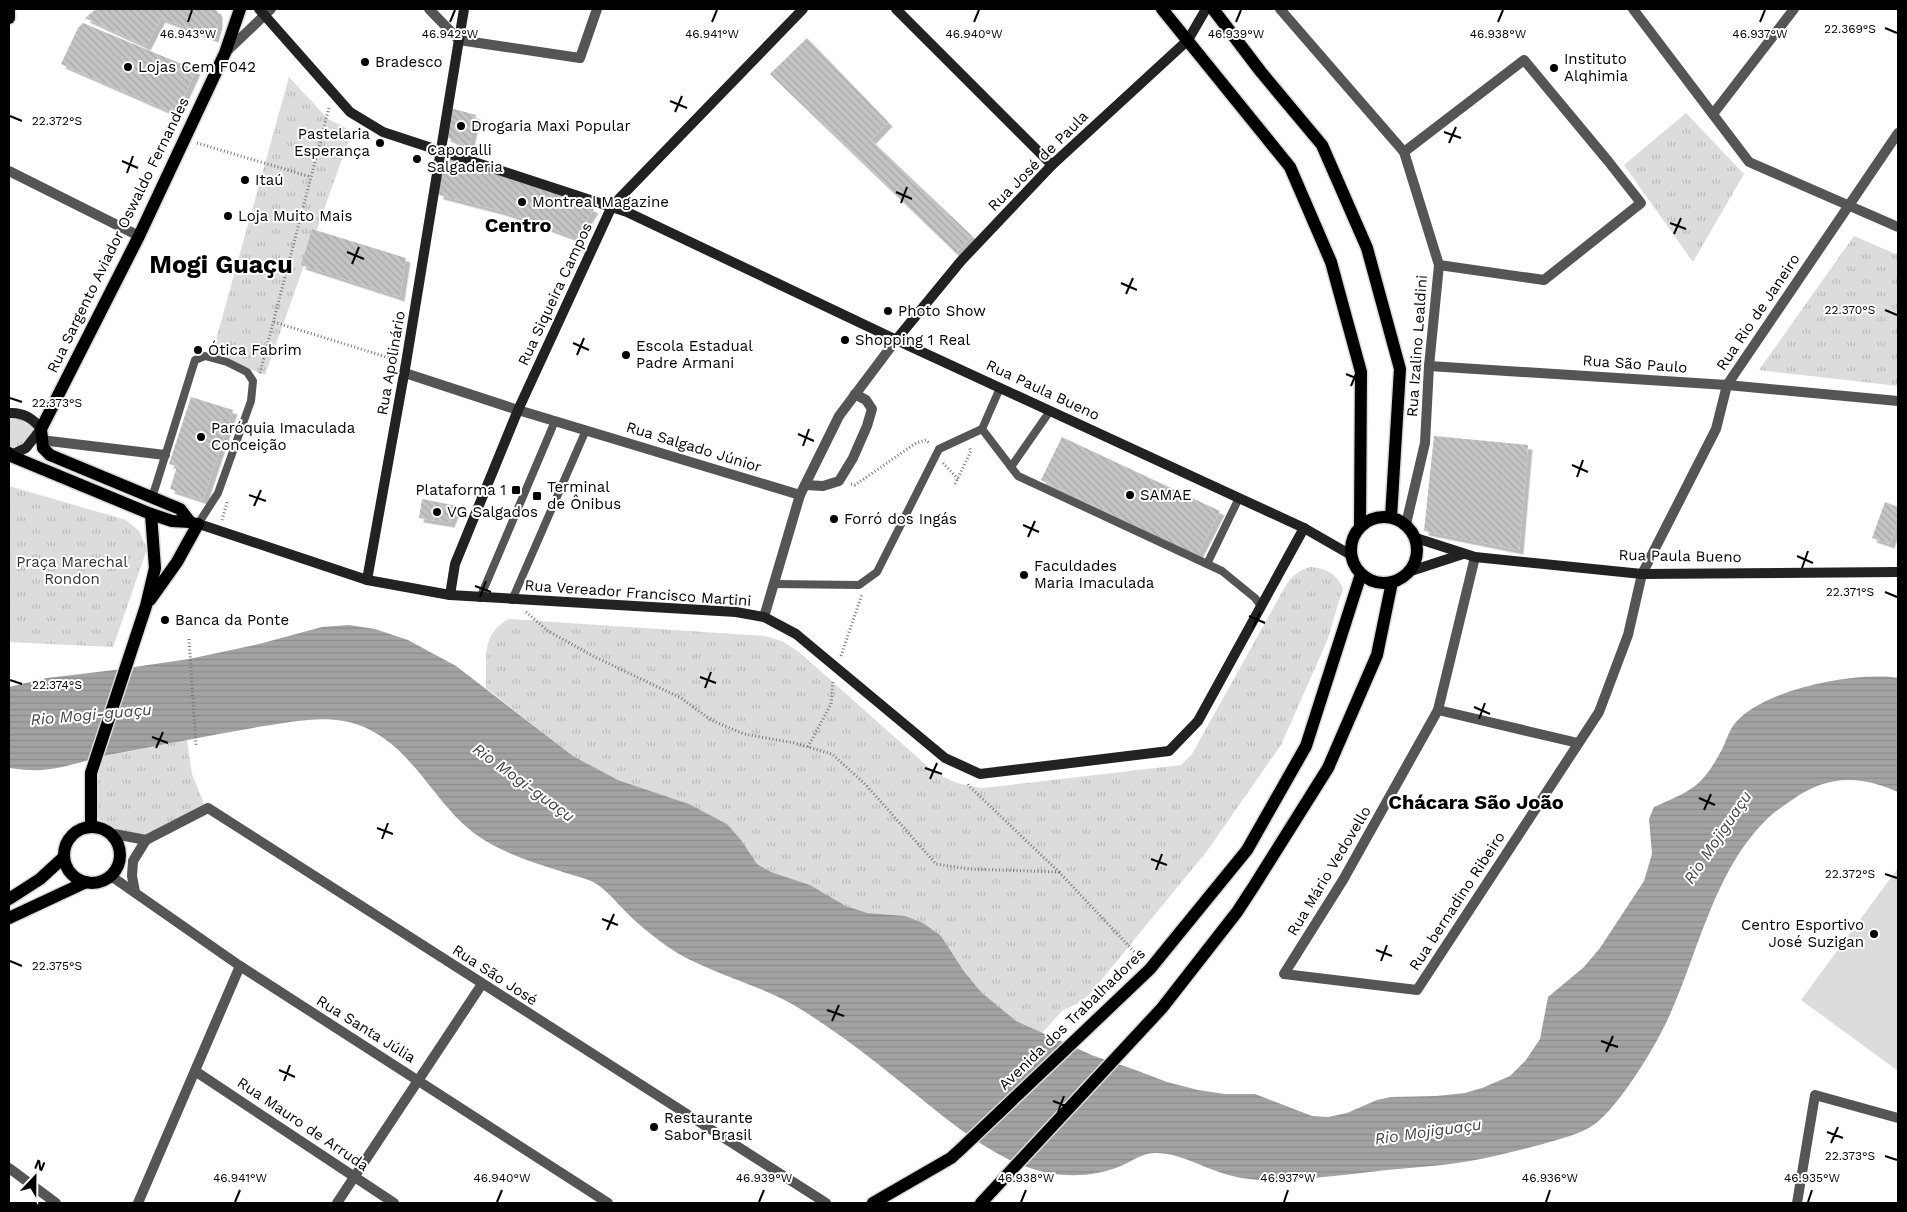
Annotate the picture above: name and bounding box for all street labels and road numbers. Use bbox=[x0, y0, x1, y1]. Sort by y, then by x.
street label: Rua Sargento Aviador Oswaldo Fernandes bbox=[43, 94, 193, 376]
street label: Rua José de Paula bbox=[984, 107, 1092, 215]
street label: Rua Siqueira Campos bbox=[514, 220, 596, 368]
street label: Rua Rio de Janeiro bbox=[1712, 250, 1804, 374]
street label: Rua Izalino Lealdini bbox=[1403, 274, 1431, 418]
street label: Rua Apolinário bbox=[373, 309, 409, 417]
street label: Rua São Paulo bbox=[1582, 351, 1688, 377]
street label: Rua Paula Bueno bbox=[983, 356, 1103, 424]
street label: Rua Salgado Júnior bbox=[624, 418, 764, 476]
street label: Rua Paula Bueno bbox=[1618, 546, 1742, 566]
street label: Rua Vereador Francisco Martini bbox=[524, 576, 752, 610]
street label: Rua Mário Vedovello bbox=[1283, 803, 1375, 939]
street label: Rua bernadino Ribeiro bbox=[1405, 828, 1509, 974]
street label: Rua São José bbox=[449, 941, 541, 1009]
street label: Avenida dos Trabalhadores bbox=[995, 944, 1149, 1094]
street label: Rua Santa Júlia bbox=[313, 991, 419, 1067]
street label: Rua Mauro de Arruda bbox=[234, 1073, 373, 1175]

